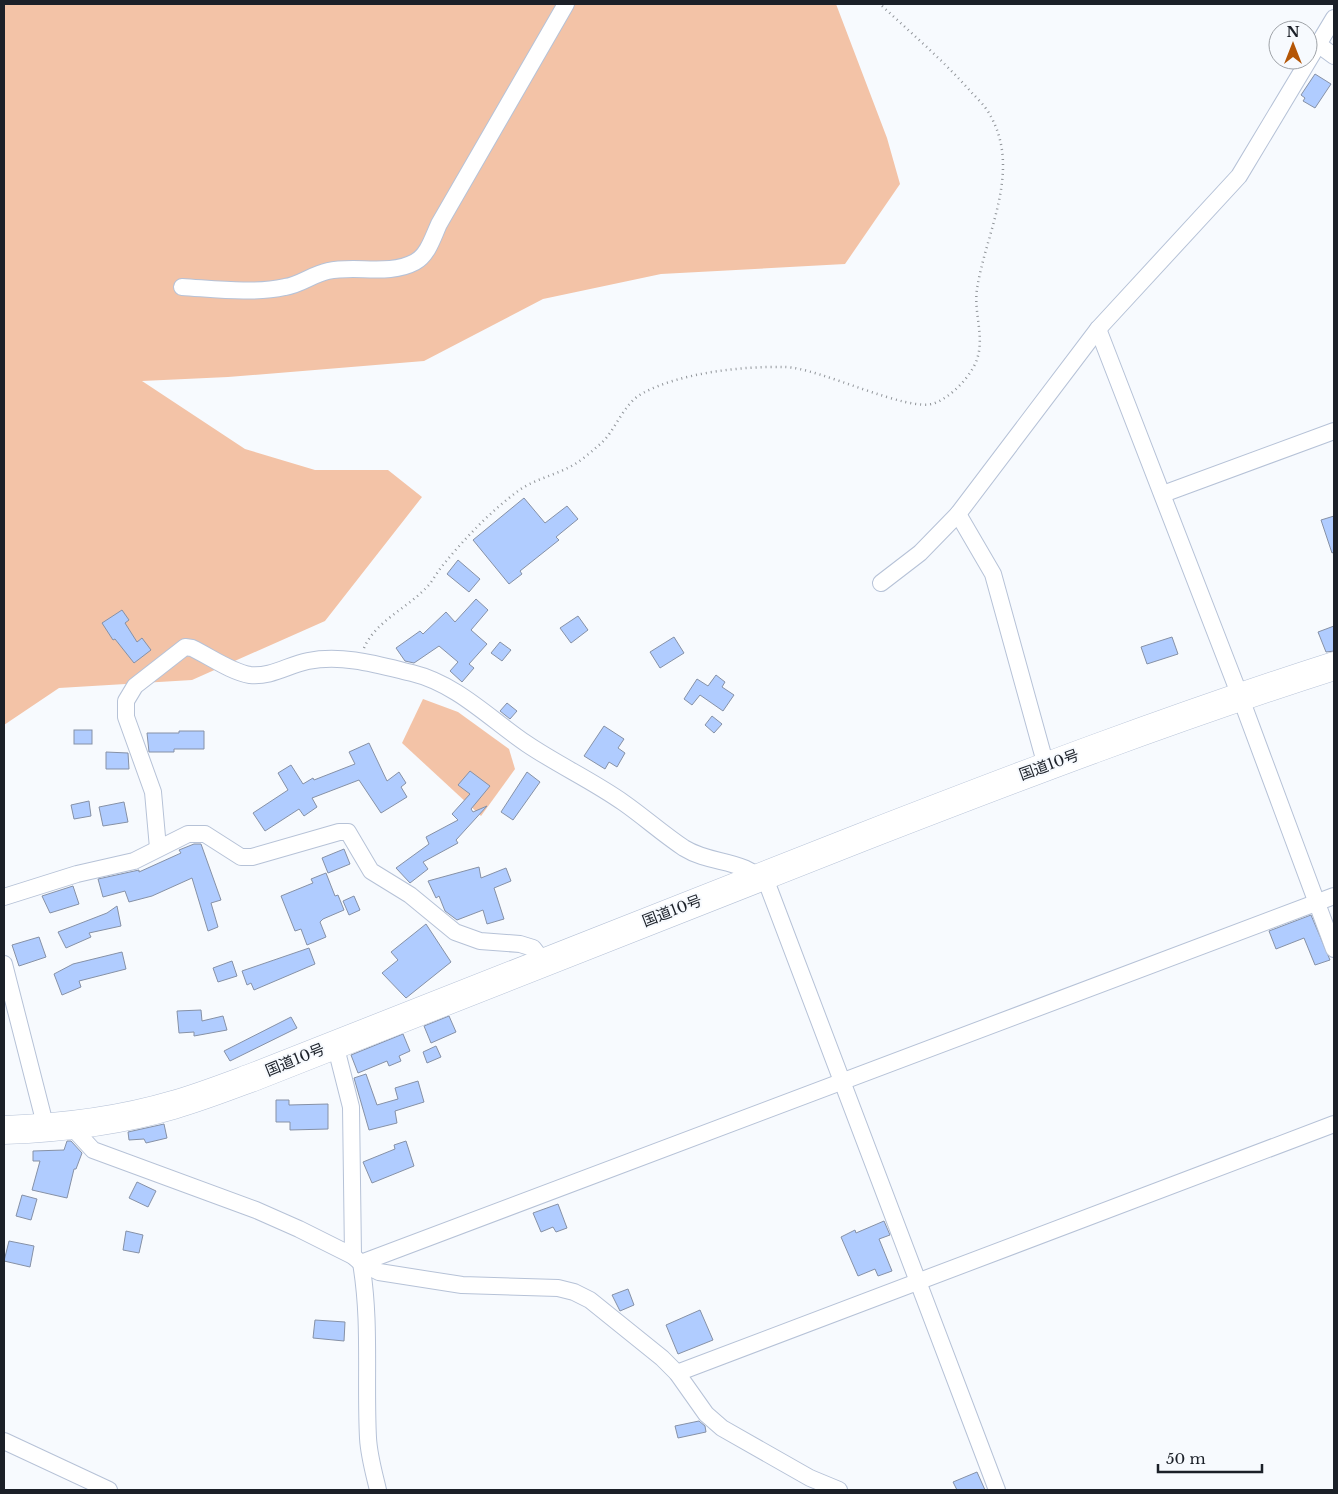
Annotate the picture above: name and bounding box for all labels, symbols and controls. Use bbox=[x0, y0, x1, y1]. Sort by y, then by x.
north arrow bbox=[1268, 20, 1318, 70]
text: N bbox=[1286, 23, 1300, 41]
street label: 国道10号 bbox=[1016, 745, 1081, 784]
street label: 国道10号 bbox=[639, 890, 704, 931]
street label: 国道10号 bbox=[262, 1039, 327, 1080]
scale bar bbox=[1158, 1442, 1262, 1474]
text: 50 m bbox=[1166, 1449, 1206, 1468]

